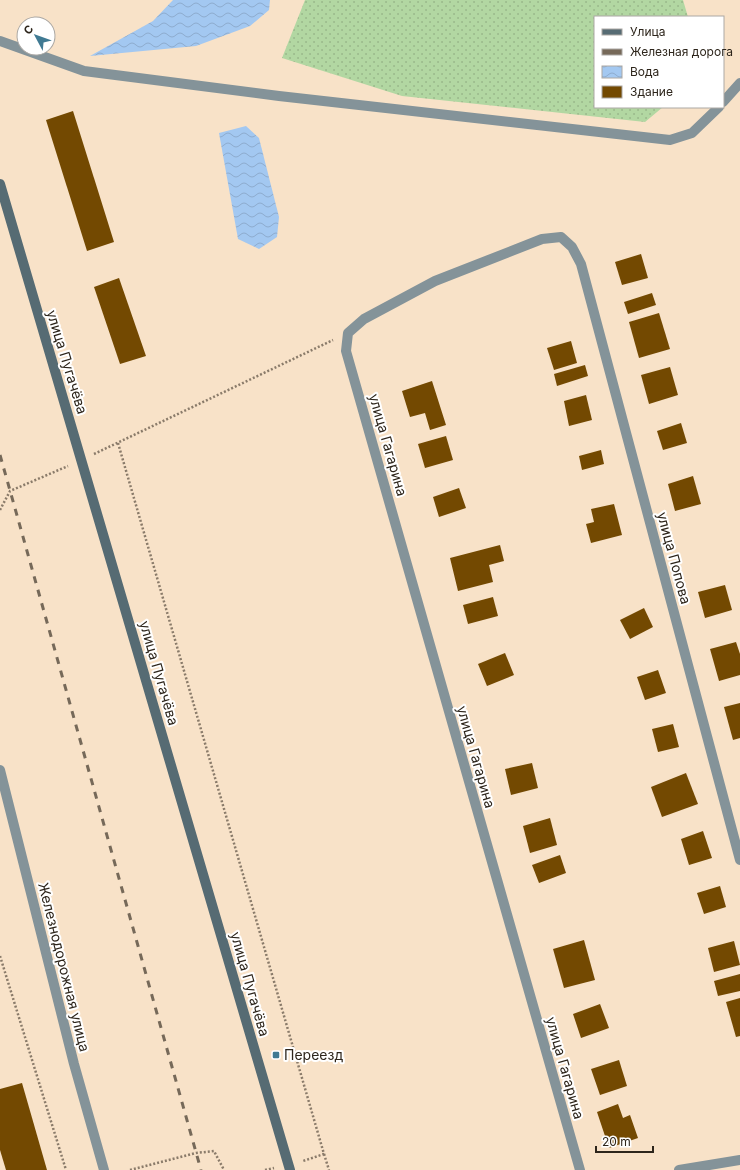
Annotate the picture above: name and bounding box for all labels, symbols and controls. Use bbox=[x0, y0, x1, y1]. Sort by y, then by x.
north arrow bbox=[16, 16, 56, 56]
legend bbox=[594, 16, 724, 108]
text: С bbox=[20, 22, 36, 37]
text: Улица bbox=[630, 24, 665, 39]
text: Железная дорога bbox=[630, 44, 733, 59]
text: Вода bbox=[630, 64, 659, 79]
text: Здание bbox=[630, 84, 673, 99]
street label: улица Пугачёва bbox=[44, 308, 91, 416]
street label: улица Гагарина bbox=[366, 392, 411, 498]
street label: улица Попова bbox=[654, 510, 695, 606]
street label: улица Пугачёва bbox=[136, 619, 183, 727]
street label: улица Гагарина bbox=[454, 704, 499, 810]
street label: Железнодорожная улица bbox=[35, 880, 94, 1053]
street label: улица Пугачёва bbox=[227, 930, 274, 1038]
street label: улица Гагарина bbox=[543, 1015, 588, 1121]
place label: Переезд bbox=[284, 1046, 343, 1063]
marker: Переезд bbox=[271, 1050, 281, 1060]
scale bar bbox=[596, 1128, 653, 1154]
text: 20 m bbox=[602, 1134, 631, 1149]

